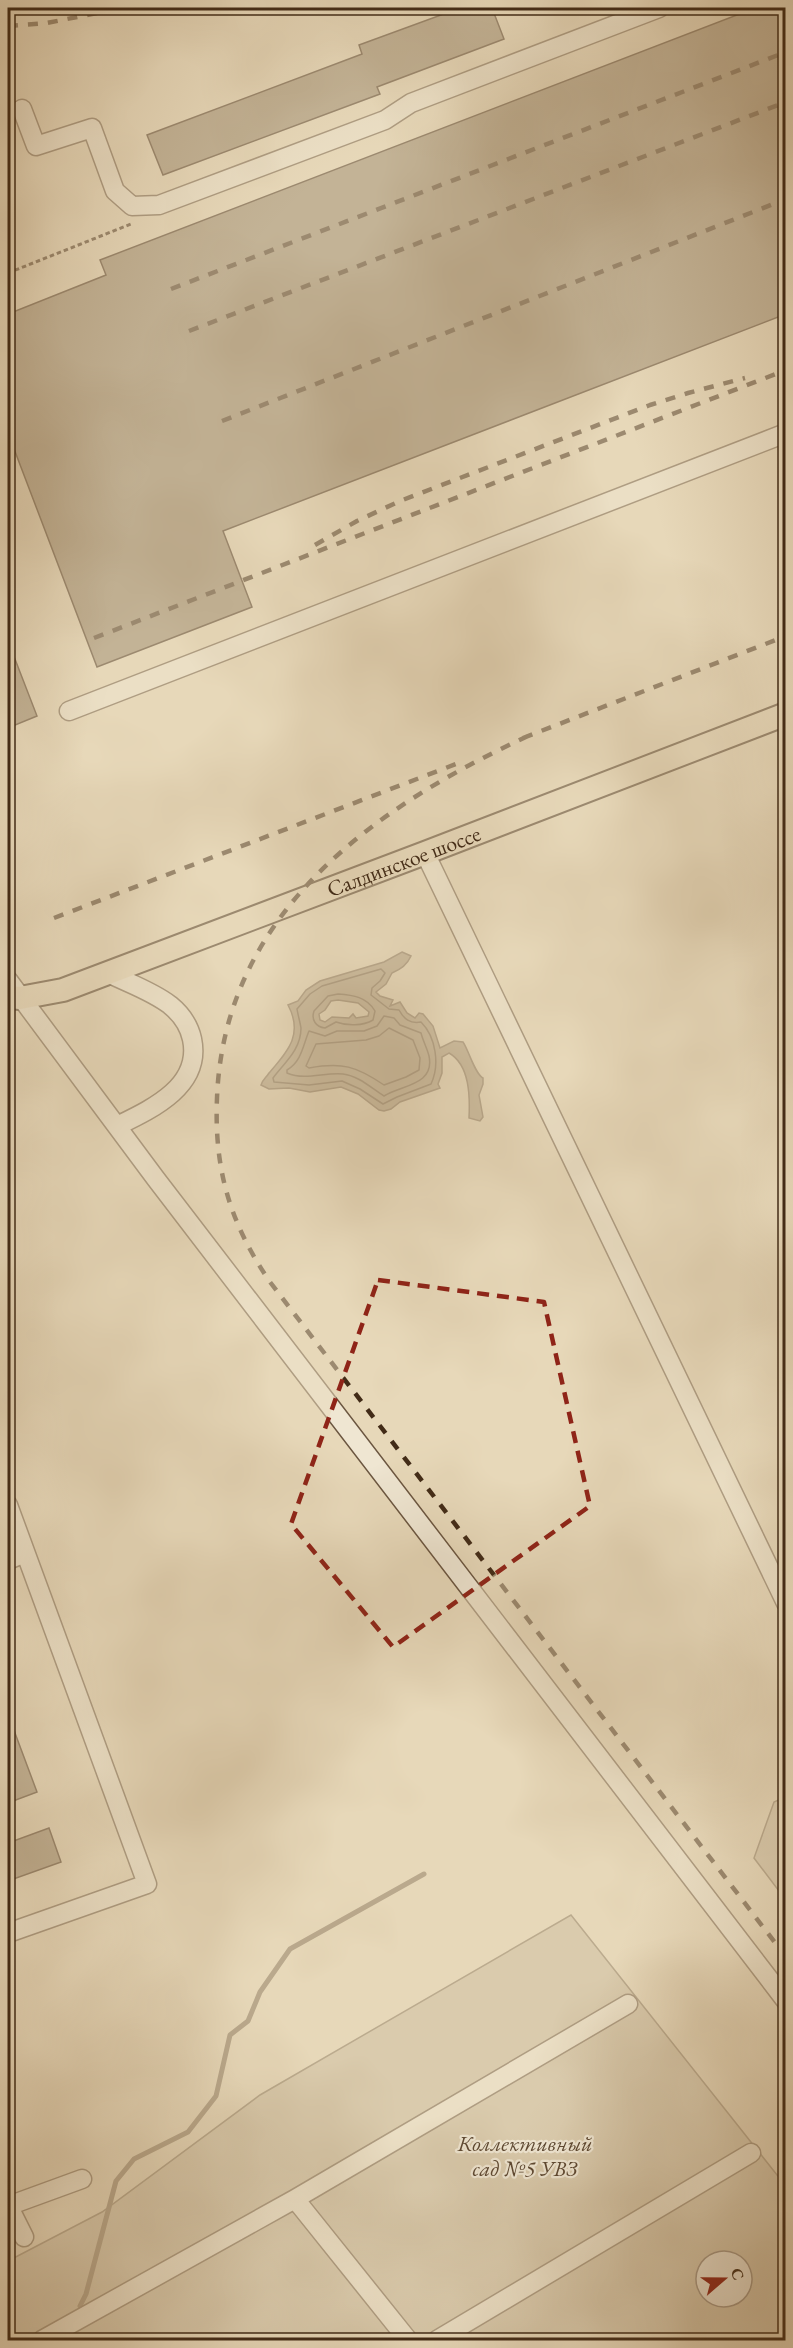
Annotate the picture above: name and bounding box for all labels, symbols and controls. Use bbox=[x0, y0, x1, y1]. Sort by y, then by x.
street label: Салдинское шоссе bbox=[323, 818, 485, 903]
park label: Коллективный сад №5 УВЗ bbox=[457, 2129, 592, 2183]
north arrow bbox=[694, 2249, 754, 2309]
text: С bbox=[726, 2265, 749, 2283]

